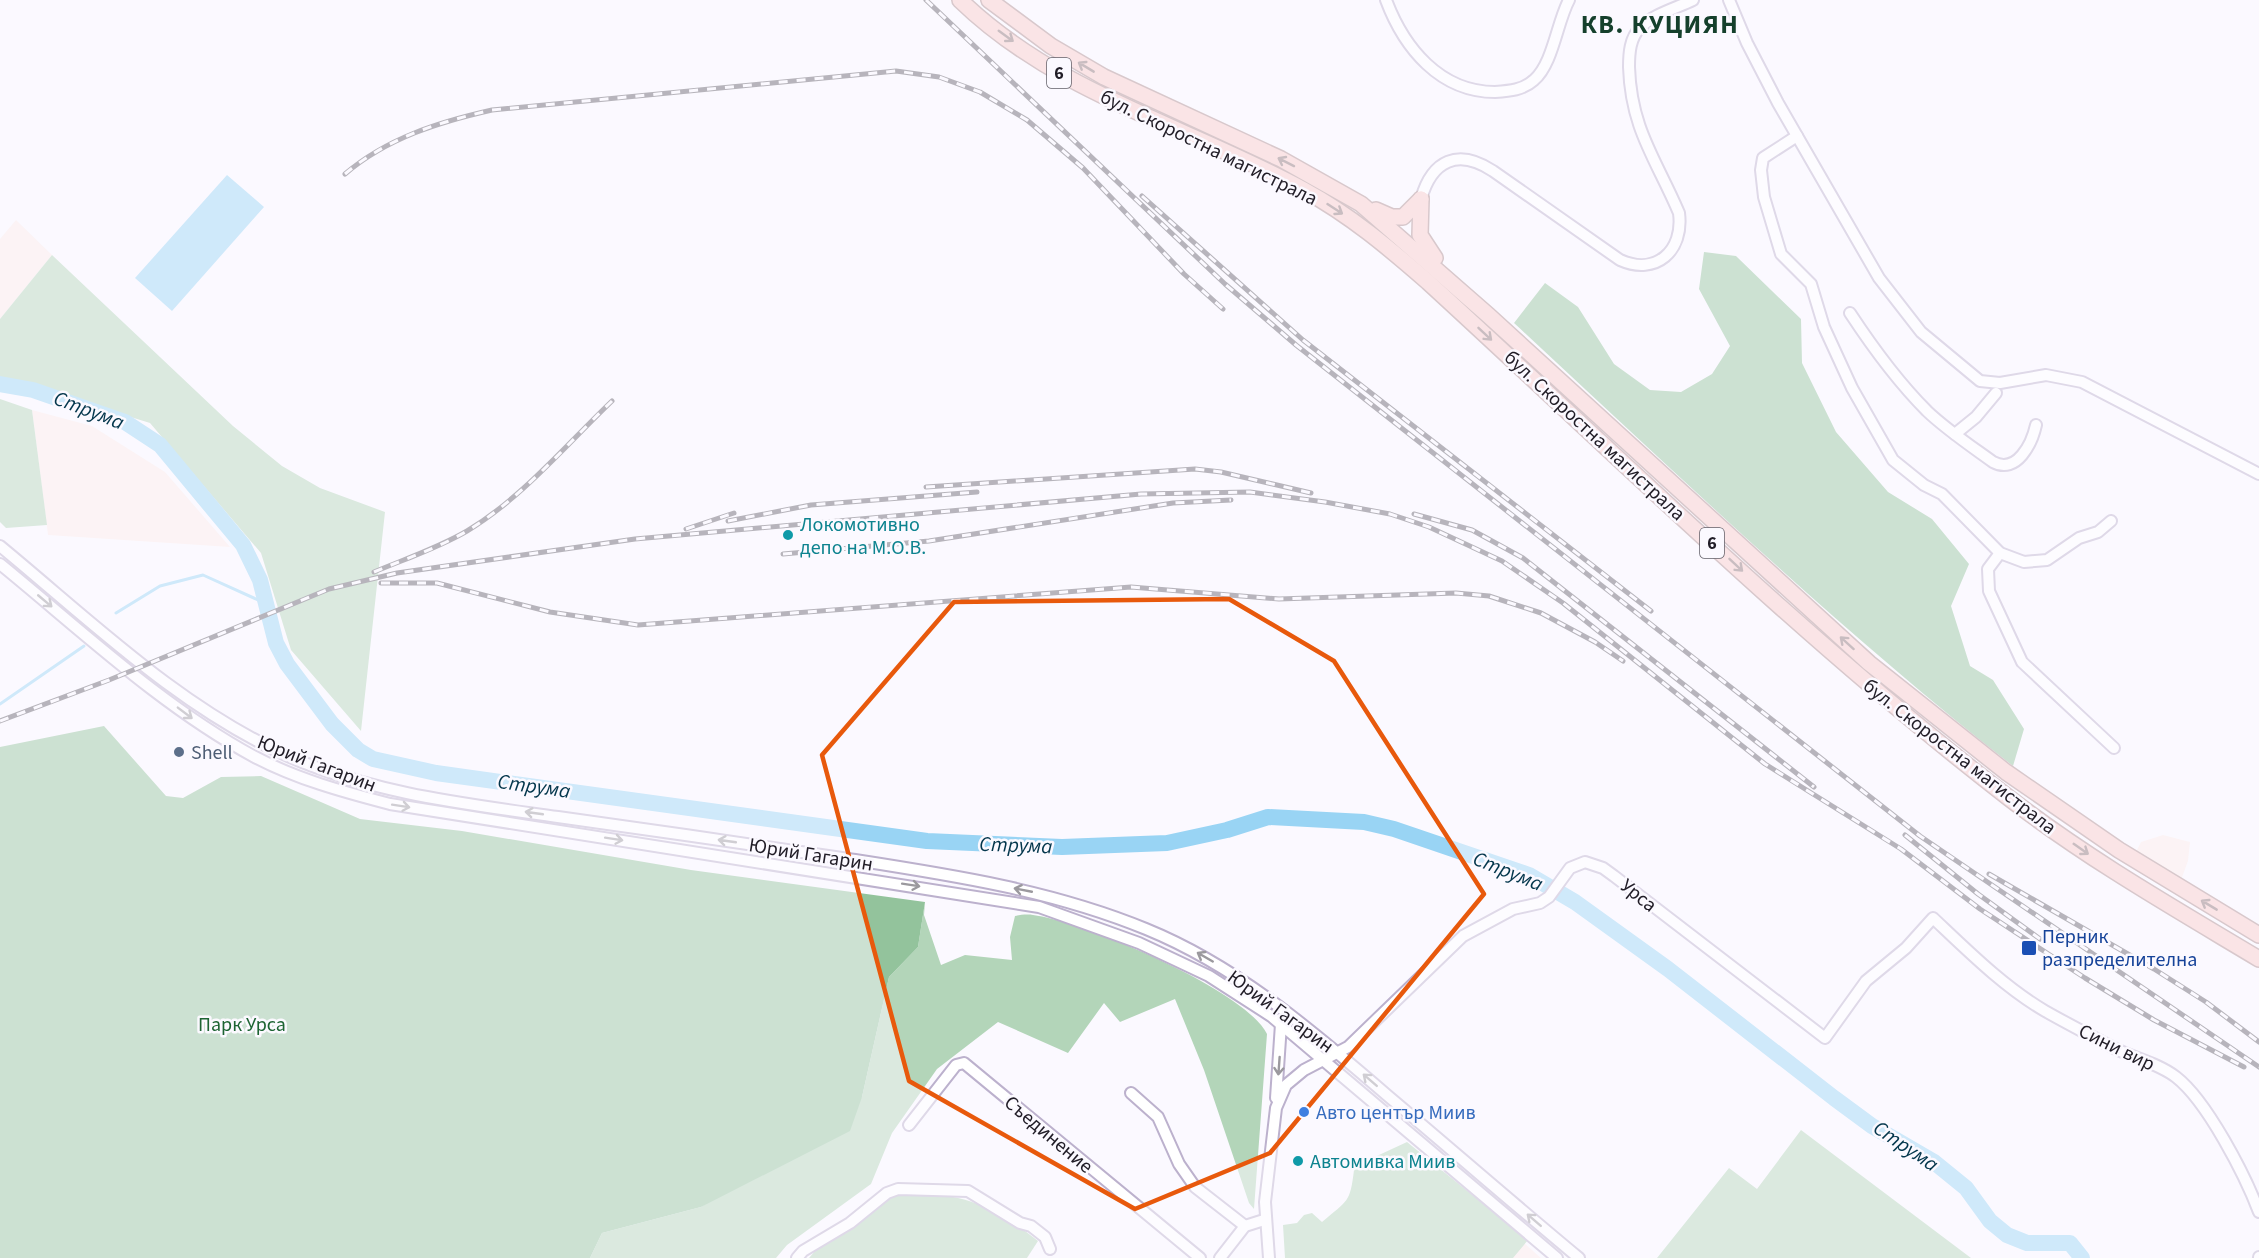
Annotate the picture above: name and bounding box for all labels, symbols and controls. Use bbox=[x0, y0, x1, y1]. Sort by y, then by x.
district label: КВ. КУЦИЯН bbox=[1581, 6, 1739, 43]
one-way arrow bbox=[997, 30, 1013, 42]
road number: 6 bbox=[1047, 58, 1071, 88]
one-way arrow bbox=[1078, 61, 1095, 73]
street label: бул. Скоростна магистрала bbox=[1095, 83, 1322, 213]
one-way arrow bbox=[1278, 156, 1296, 167]
one-way arrow bbox=[1326, 203, 1343, 215]
one-way arrow bbox=[1477, 327, 1492, 341]
street label: бул. Скоростна магистрала bbox=[1497, 344, 1691, 527]
water label: Струма bbox=[49, 383, 129, 437]
place label: Локомотивно депо на М.О.В. bbox=[800, 511, 926, 562]
marker: Локомотивно депо на М.О.В. bbox=[781, 528, 795, 542]
road number: 6 bbox=[1700, 528, 1724, 558]
one-way arrow bbox=[1729, 558, 1744, 573]
one-way arrow bbox=[37, 594, 52, 608]
one-way arrow bbox=[1840, 636, 1855, 650]
street label: бул. Скоростна магистрала bbox=[1857, 672, 2062, 841]
one-way arrow bbox=[177, 706, 193, 719]
street label: Юрий Гагарин bbox=[253, 728, 380, 799]
place label: Shell bbox=[191, 739, 233, 767]
marker: Shell bbox=[172, 745, 186, 759]
water label: Струма bbox=[496, 766, 572, 806]
one-way arrow bbox=[390, 801, 410, 812]
one-way arrow bbox=[525, 808, 545, 819]
water label: Струма bbox=[979, 829, 1053, 861]
street label: Юрий Гагарин bbox=[747, 831, 875, 879]
one-way arrow bbox=[604, 834, 623, 845]
one-way arrow bbox=[718, 836, 737, 847]
water label: Струма bbox=[1468, 843, 1548, 899]
one-way arrow bbox=[2073, 843, 2089, 855]
street label: Урса bbox=[1614, 872, 1663, 919]
one-way arrow bbox=[900, 880, 920, 891]
one-way arrow bbox=[1014, 884, 1033, 895]
one-way arrow bbox=[2201, 898, 2218, 910]
place label: Перник разпределителна bbox=[2042, 923, 2197, 974]
marker: Перник разпределителна bbox=[2020, 939, 2038, 957]
one-way arrow bbox=[1197, 951, 1214, 963]
street label: Юрий Гагарин bbox=[1221, 964, 1339, 1060]
park label: Парк Урса bbox=[198, 1011, 286, 1039]
street label: Сини вир bbox=[2074, 1017, 2159, 1078]
one-way arrow bbox=[1273, 1055, 1284, 1075]
one-way arrow bbox=[1363, 1073, 1378, 1087]
street label: Съединение bbox=[998, 1089, 1099, 1180]
place label: Авто център Миив bbox=[1316, 1099, 1476, 1127]
marker: Авто център Миив bbox=[1297, 1105, 1311, 1119]
water label: Струма bbox=[1867, 1113, 1945, 1179]
place label: Автомивка Миив bbox=[1310, 1148, 1456, 1176]
marker: Автомивка Миив bbox=[1291, 1154, 1305, 1168]
one-way arrow bbox=[1526, 1214, 1542, 1227]

